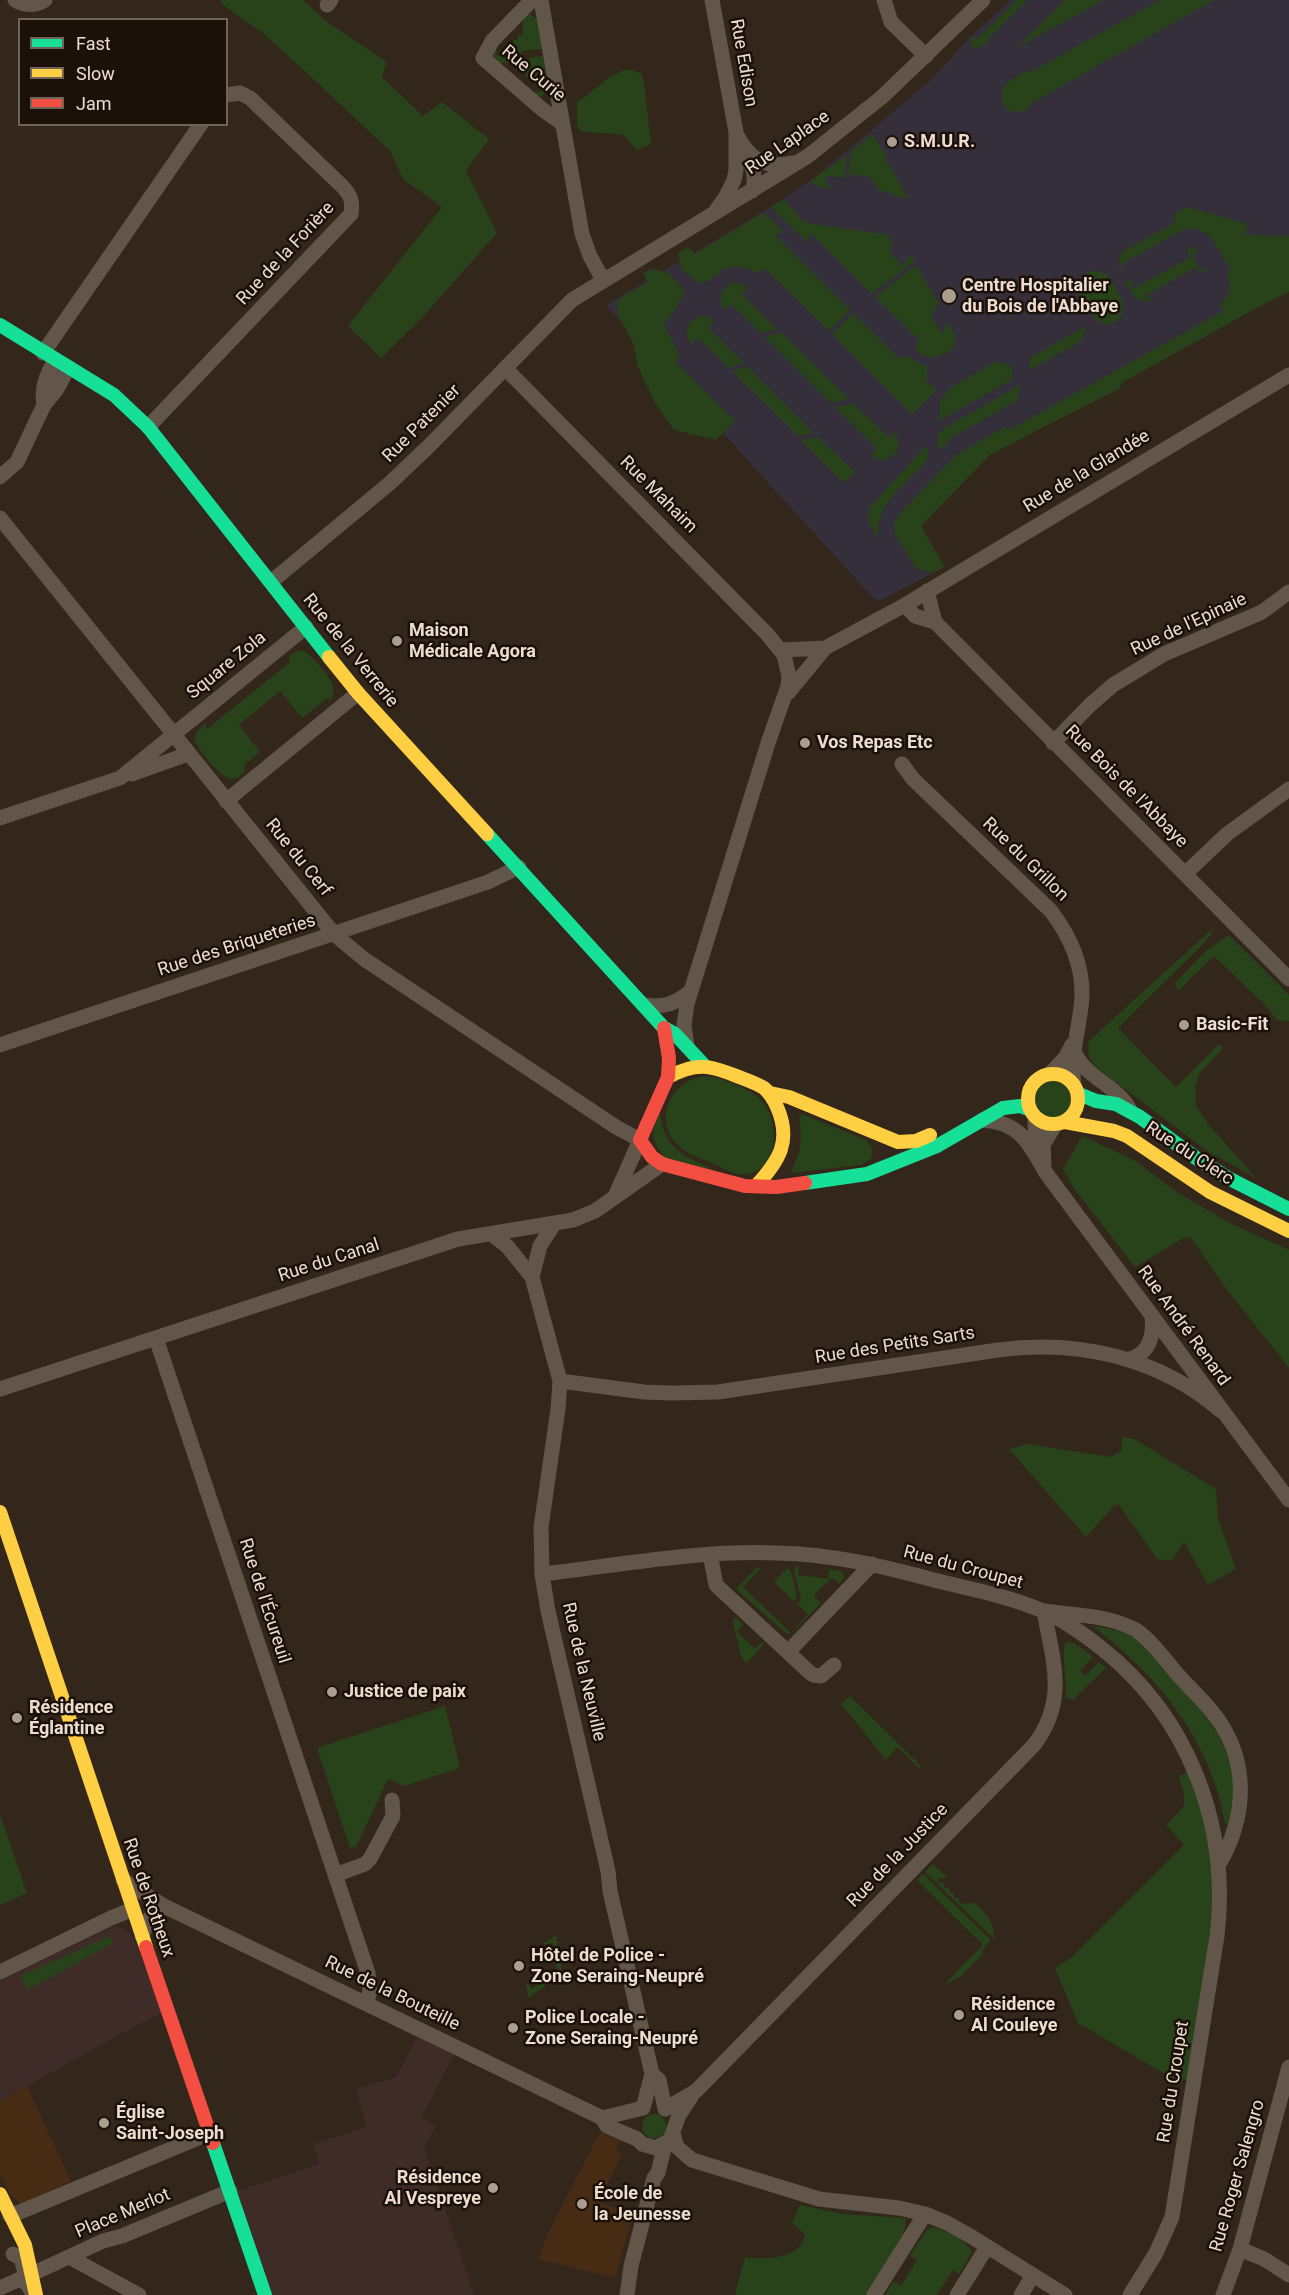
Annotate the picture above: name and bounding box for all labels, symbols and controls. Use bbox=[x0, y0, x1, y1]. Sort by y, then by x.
street label: Rue Edison bbox=[725, 17, 761, 109]
legend bbox=[18, 18, 228, 126]
text: Fast bbox=[76, 33, 111, 54]
street label: Rue Curie bbox=[497, 41, 569, 107]
text: Slow bbox=[76, 63, 115, 84]
text: Jam bbox=[76, 93, 112, 114]
street label: Rue Laplace bbox=[742, 106, 834, 180]
place label: S.M.U.R. bbox=[904, 131, 975, 153]
marker: S.M.U.R. bbox=[885, 135, 899, 149]
street label: Rue de la Forière bbox=[233, 198, 339, 310]
place label: Centre Hospitalier du Bois de l'Abbaye bbox=[962, 275, 1118, 318]
marker: Centre Hospitalier du Bois de l'Abbaye bbox=[940, 287, 958, 305]
street label: Rue Patenier bbox=[378, 380, 466, 468]
street label: Rue de la Glandée bbox=[1020, 426, 1154, 518]
street label: Rue Mahaim bbox=[615, 452, 701, 538]
street label: Rue de l'Epinaie bbox=[1128, 589, 1250, 661]
street label: Rue de la Verrerie bbox=[298, 590, 402, 712]
place label: Maison Médicale Agora bbox=[409, 620, 536, 662]
street label: Square Zola bbox=[183, 628, 271, 704]
marker: Maison Médicale Agora bbox=[390, 634, 404, 648]
street label: Rue Bois de l'Abbaye bbox=[1060, 721, 1192, 853]
place label: Vos Repas Etc bbox=[817, 732, 933, 754]
marker: Vos Repas Etc bbox=[798, 736, 812, 750]
street label: Rue du Grillon bbox=[977, 814, 1073, 906]
street label: Rue du Cerf bbox=[260, 815, 336, 901]
street label: Rue des Briqueteries bbox=[155, 910, 319, 982]
place label: Basic-Fit bbox=[1196, 1014, 1268, 1036]
marker: Basic-Fit bbox=[1177, 1018, 1191, 1032]
street label: Rue du Clerc bbox=[1141, 1118, 1237, 1190]
street label: Rue du Canal bbox=[276, 1234, 382, 1288]
street label: Rue André Renard bbox=[1132, 1262, 1234, 1390]
street label: Rue des Petits Sarts bbox=[814, 1323, 976, 1369]
street label: Rue de l'Écureuil bbox=[234, 1536, 294, 1666]
street label: Rue du Croupet bbox=[901, 1542, 1025, 1594]
street label: Rue de la Neuville bbox=[557, 1601, 609, 1743]
place label: Justice de paix bbox=[344, 1681, 466, 1703]
marker: Justice de paix bbox=[325, 1685, 339, 1699]
place label: Résidence Églantine bbox=[29, 1697, 113, 1740]
marker: Résidence Églantine bbox=[10, 1711, 24, 1725]
street label: Rue de la Justice bbox=[843, 1800, 953, 1912]
street label: Rue de Rotheux bbox=[117, 1836, 179, 1960]
place label: Hôtel de Police - Zone Seraing-Neupré bbox=[531, 1945, 704, 1988]
street label: Rue de la Bouteille bbox=[321, 1952, 463, 2036]
marker: Hôtel de Police - Zone Seraing-Neupré bbox=[512, 1959, 526, 1973]
place label: Résidence Al Couleye bbox=[971, 1994, 1057, 2036]
place label: Police Locale - Zone Seraing-Neupré bbox=[525, 2007, 698, 2050]
marker: Résidence Al Couleye bbox=[952, 2008, 966, 2022]
street label: Rue du Croupet bbox=[1154, 2020, 1194, 2144]
marker: Police Locale - Zone Seraing-Neupré bbox=[506, 2021, 520, 2035]
street label: Rue Roger Salengro bbox=[1206, 2097, 1270, 2255]
place label: Église Saint-Joseph bbox=[116, 2102, 224, 2144]
marker: Église Saint-Joseph bbox=[97, 2116, 111, 2130]
place label: Résidence Al Vespreye bbox=[385, 2167, 481, 2210]
marker: Résidence Al Vespreye bbox=[486, 2181, 500, 2195]
place label: École de la Jeunesse bbox=[594, 2183, 691, 2226]
street label: Place Merlot bbox=[72, 2184, 174, 2244]
marker: École de la Jeunesse bbox=[575, 2197, 589, 2211]

